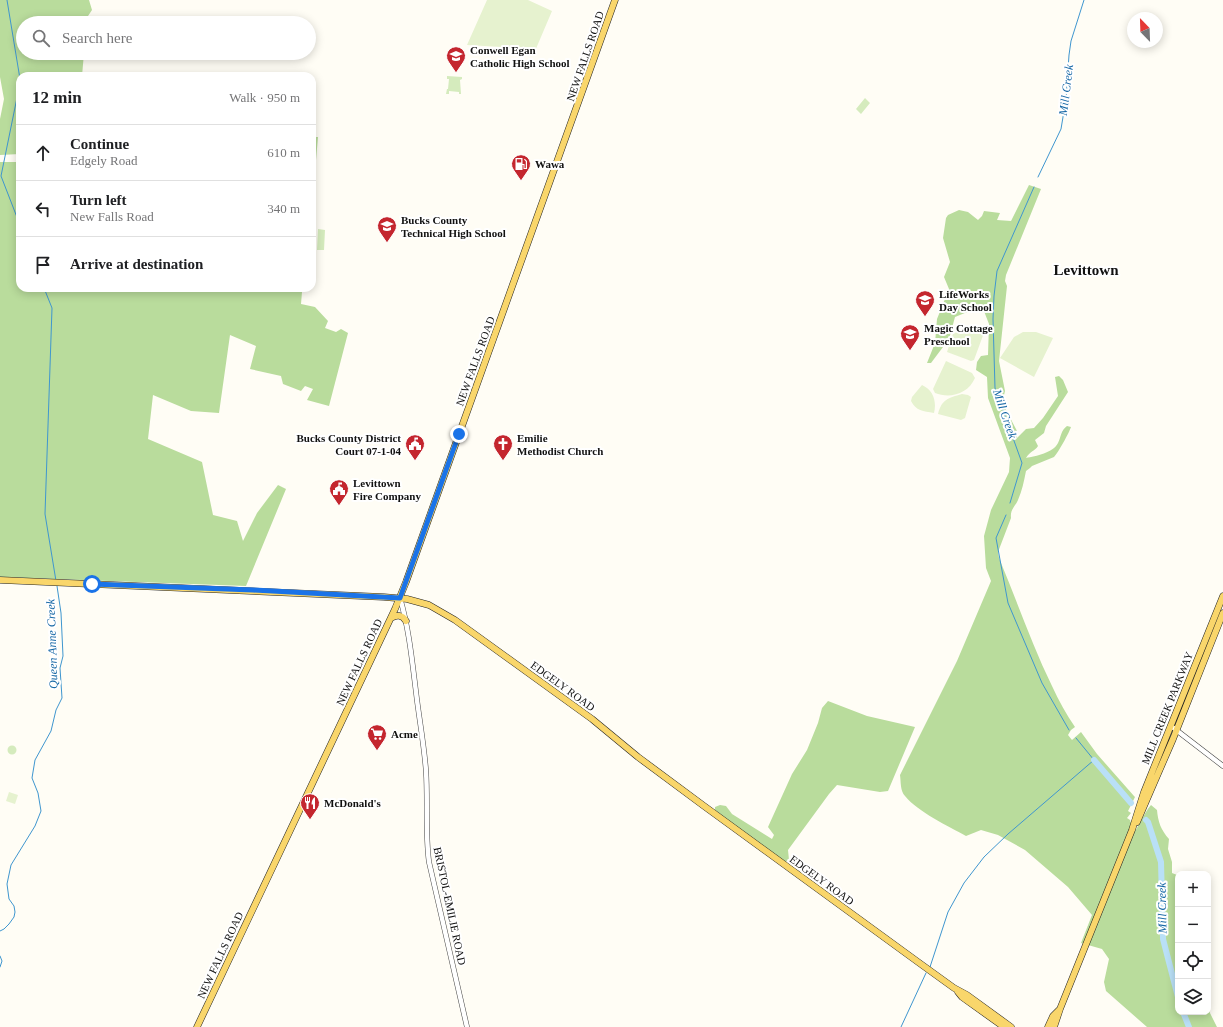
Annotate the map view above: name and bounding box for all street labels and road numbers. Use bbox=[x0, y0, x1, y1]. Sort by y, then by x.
street label: NEW FALLS ROAD bbox=[564, 9, 606, 103]
street label: NEW FALLS ROAD bbox=[453, 315, 497, 407]
street label: NEW FALLS ROAD bbox=[334, 617, 384, 707]
street label: MILL CREEK PARKWAY bbox=[1139, 650, 1195, 766]
street label: EDGELY ROAD bbox=[529, 659, 597, 713]
street label: BRISTOL-EMILIE ROAD bbox=[432, 846, 468, 966]
street label: EDGELY ROAD bbox=[788, 853, 856, 907]
street label: NEW FALLS ROAD bbox=[195, 910, 245, 1000]

